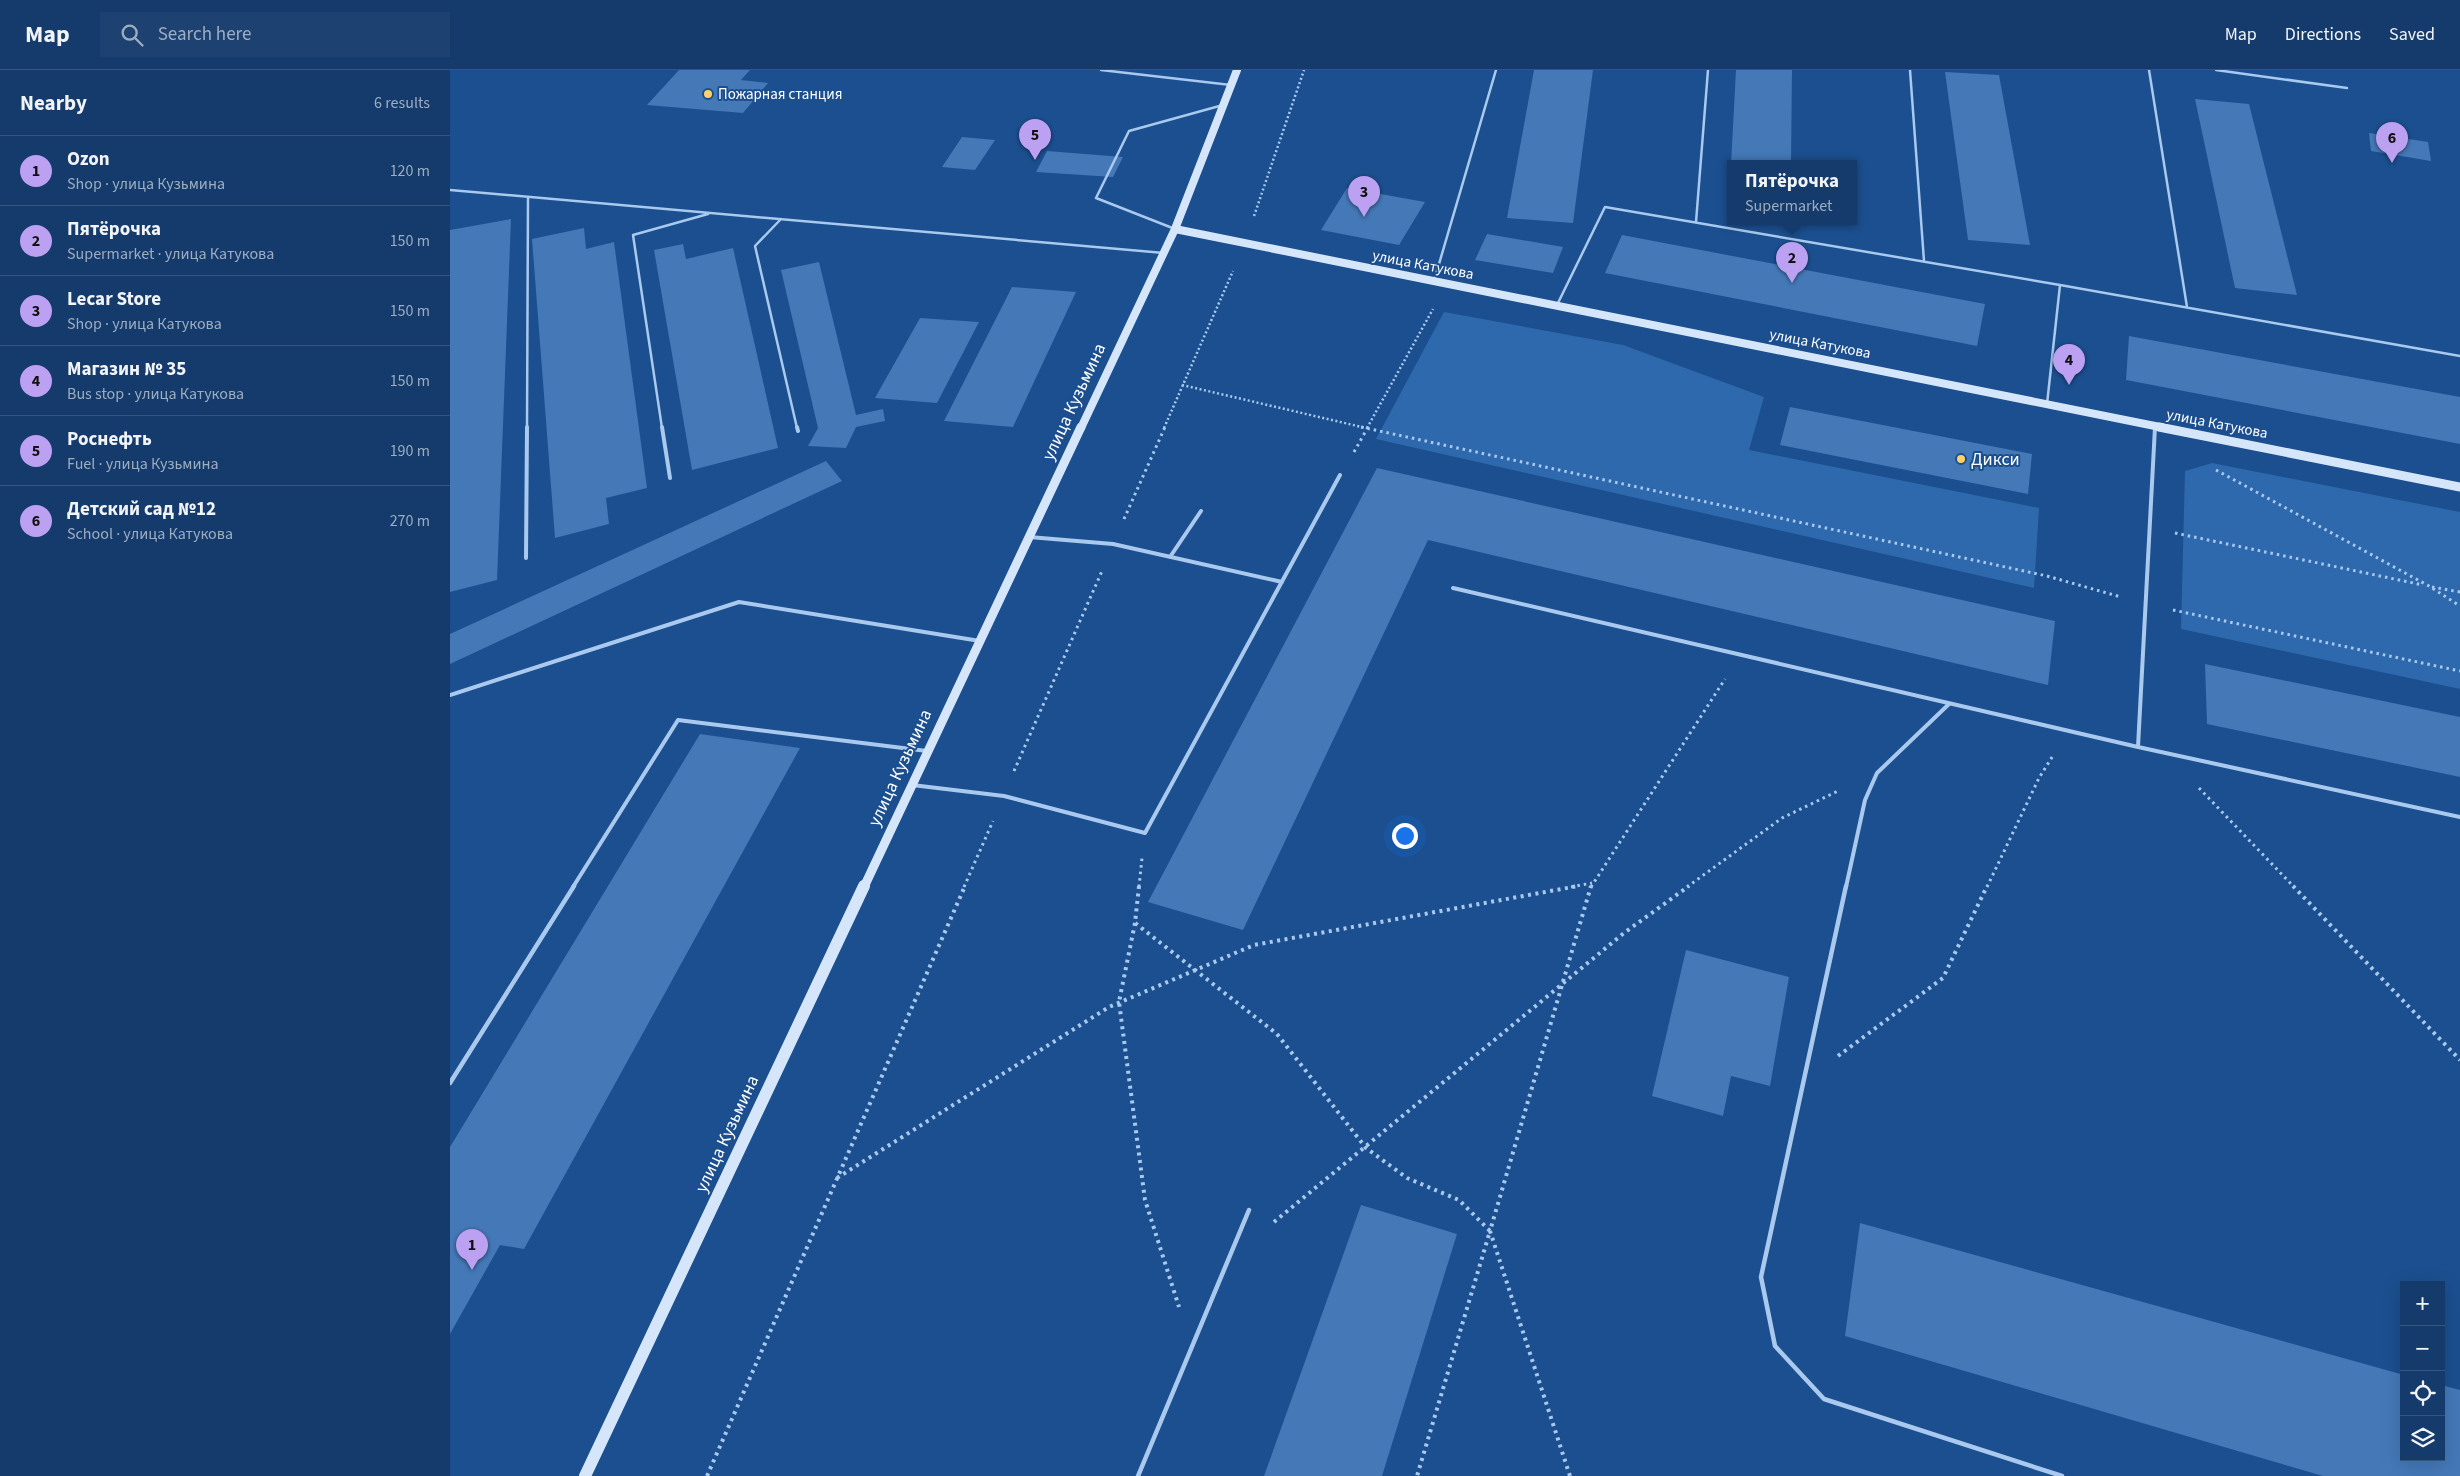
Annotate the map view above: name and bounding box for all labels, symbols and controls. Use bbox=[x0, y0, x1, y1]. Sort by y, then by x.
search box bbox=[100, 12, 450, 57]
text: Map bbox=[25, 17, 70, 52]
icon: search bbox=[118, 21, 146, 49]
text: Search here bbox=[158, 21, 251, 48]
text: Map bbox=[2225, 22, 2257, 47]
text: Directions bbox=[2285, 22, 2361, 47]
text: Saved bbox=[2389, 22, 2435, 47]
place label: Пожарная станция bbox=[718, 84, 842, 105]
text: Nearby bbox=[20, 88, 87, 118]
marker: Пожарная станция bbox=[702, 88, 714, 100]
text: 6 results bbox=[374, 92, 430, 114]
pin: 5 bbox=[1019, 119, 1051, 160]
pin: 6 bbox=[2376, 122, 2408, 163]
text: Ozon bbox=[67, 146, 110, 173]
text: 1 bbox=[32, 160, 40, 182]
text: 120 m bbox=[390, 160, 430, 182]
popup bbox=[1727, 160, 1857, 225]
text: Пятёрочка bbox=[1745, 168, 1839, 195]
text: Shop · улица Кузьмина bbox=[67, 173, 225, 195]
pin: 3 bbox=[1348, 176, 1380, 217]
text: Supermarket bbox=[1745, 195, 1832, 217]
text: Пятёрочка bbox=[67, 216, 161, 243]
text: 2 bbox=[32, 230, 40, 252]
text: 150 m bbox=[390, 230, 430, 252]
pin: 2 bbox=[1776, 242, 1808, 283]
text: Supermarket · улица Катукова bbox=[67, 243, 274, 265]
street label: улица Катукова bbox=[1371, 245, 1475, 285]
text: Lecar Store bbox=[67, 286, 161, 313]
text: 3 bbox=[32, 300, 40, 322]
text: 150 m bbox=[390, 300, 430, 322]
text: Shop · улица Катукова bbox=[67, 313, 222, 335]
street label: улица Катукова bbox=[1768, 324, 1872, 364]
street label: улица Кузьмина bbox=[1036, 339, 1112, 465]
pin: 4 bbox=[2053, 344, 2085, 385]
text: Магазин № 35 bbox=[67, 356, 186, 383]
text: 4 bbox=[32, 370, 40, 392]
text: 150 m bbox=[390, 370, 430, 392]
text: Bus stop · улица Катукова bbox=[67, 383, 244, 405]
street label: улица Катукова bbox=[2165, 404, 2269, 444]
text: Роснефть bbox=[67, 426, 152, 453]
text: 5 bbox=[32, 440, 40, 462]
text: 190 m bbox=[390, 440, 430, 462]
place label: Дикси bbox=[1971, 447, 2020, 472]
text: Fuel · улица Кузьмина bbox=[67, 453, 219, 475]
marker: Дикси bbox=[1955, 453, 1967, 465]
text: Детский сад №12 bbox=[67, 496, 216, 523]
text: 6 bbox=[32, 510, 40, 532]
text: 270 m bbox=[390, 510, 430, 532]
text: School · улица Катукова bbox=[67, 523, 233, 545]
street label: улица Кузьмина bbox=[862, 705, 938, 831]
your location bbox=[1392, 823, 1418, 849]
street label: улица Кузьмина bbox=[689, 1071, 765, 1197]
pin: 1 bbox=[456, 1229, 488, 1270]
map controls bbox=[2400, 1281, 2445, 1461]
button: + bbox=[2400, 1281, 2445, 1326]
button: − bbox=[2400, 1326, 2445, 1371]
button: locate bbox=[2400, 1371, 2445, 1416]
button: layers bbox=[2400, 1416, 2445, 1461]

